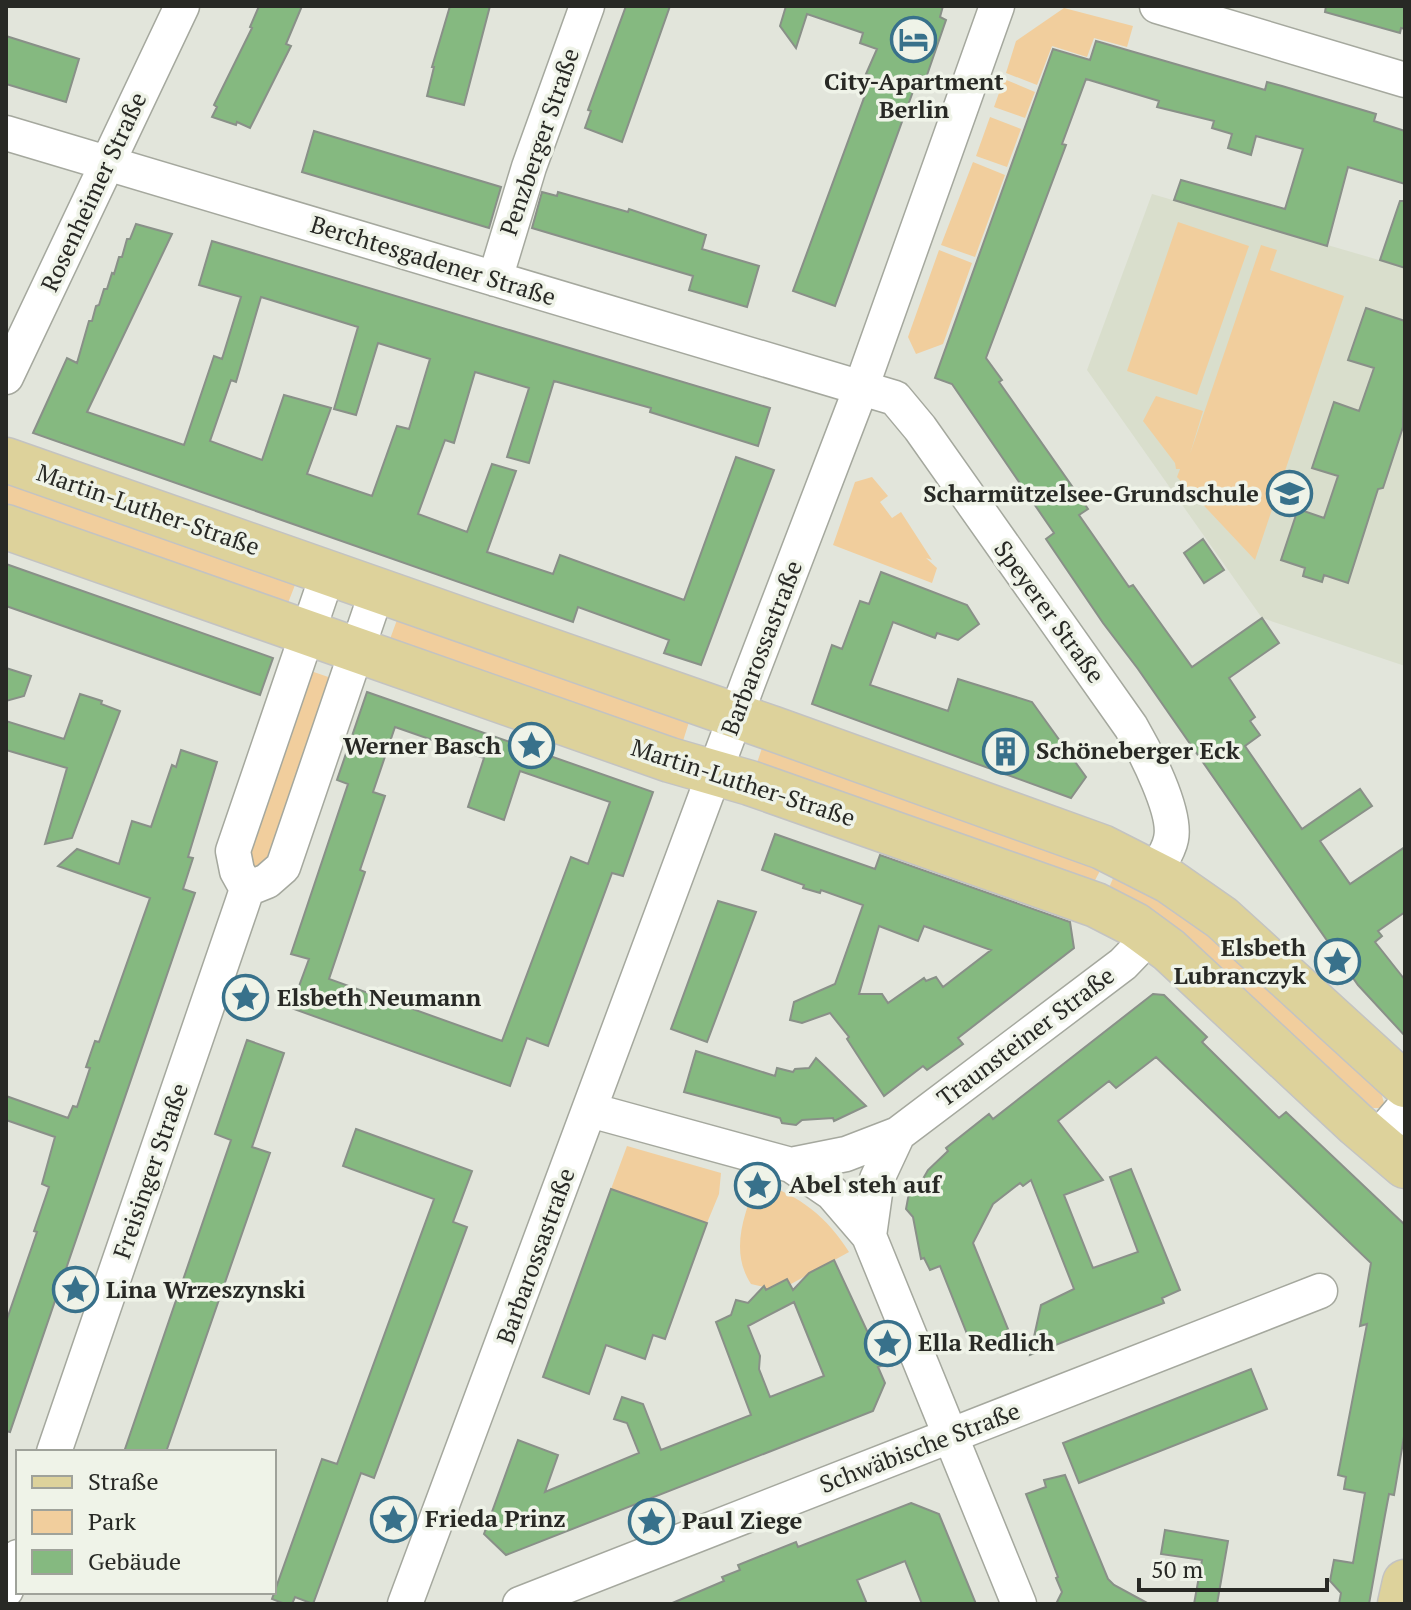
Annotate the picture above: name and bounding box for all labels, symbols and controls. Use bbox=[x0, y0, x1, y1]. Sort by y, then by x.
hotel icon: City-Apartment Berlin bbox=[890, 16, 938, 64]
street label: Penzberger Straße bbox=[492, 44, 586, 240]
place label: City-Apartment Berlin bbox=[824, 65, 1004, 125]
street label: Rosenheimer Straße bbox=[33, 87, 153, 296]
street label: Berchtesgadener Straße bbox=[307, 208, 560, 313]
street label: Martin-Luther-Straße bbox=[33, 456, 264, 562]
school or university icon: Scharmützelsee-Grundschule bbox=[1266, 470, 1314, 518]
place label: Scharmützelsee-Grundschule bbox=[923, 477, 1259, 509]
street label: Speyerer Straße bbox=[987, 534, 1112, 689]
street label: Barbarossastraße bbox=[713, 556, 809, 740]
place icon: Werner Basch bbox=[508, 722, 556, 770]
building icon: Schöneberger Eck bbox=[981, 727, 1029, 775]
place label: Werner Basch bbox=[343, 729, 502, 761]
street label: Martin-Luther-Straße bbox=[627, 731, 859, 833]
place label: Schöneberger Eck bbox=[1036, 734, 1240, 766]
place label: Elsbeth Lubranczyk bbox=[1174, 931, 1307, 991]
place icon: Elsbeth Lubranczyk bbox=[1313, 938, 1361, 986]
street label: Traunsteiner Straße bbox=[930, 959, 1120, 1113]
place icon: Elsbeth Neumann bbox=[222, 974, 270, 1022]
place label: Elsbeth Neumann bbox=[277, 981, 482, 1013]
street label: Freisinger Straße bbox=[105, 1079, 195, 1263]
place icon: Abel steh auf bbox=[734, 1161, 782, 1209]
street label: Barbarossastraße bbox=[488, 1163, 582, 1348]
place label: Abel steh auf bbox=[789, 1168, 942, 1200]
place icon: Lina Wrzeszynski bbox=[51, 1266, 99, 1314]
place label: Lina Wrzeszynski bbox=[106, 1273, 305, 1305]
place icon: Ella Redlich bbox=[863, 1319, 911, 1367]
place label: Ella Redlich bbox=[918, 1326, 1055, 1358]
street label: Schwäbische Straße bbox=[815, 1394, 1024, 1500]
legend bbox=[16, 1450, 276, 1594]
text: Straße bbox=[88, 1465, 159, 1497]
place icon: Frieda Prinz bbox=[370, 1495, 418, 1543]
place icon: Paul Ziege bbox=[627, 1497, 675, 1545]
place label: Frieda Prinz bbox=[425, 1502, 566, 1534]
place label: Paul Ziege bbox=[682, 1504, 803, 1536]
text: Park bbox=[88, 1505, 137, 1537]
scale bar bbox=[1139, 1542, 1327, 1592]
text: Gebäude bbox=[88, 1545, 181, 1577]
text: 50 m bbox=[1151, 1553, 1203, 1585]

